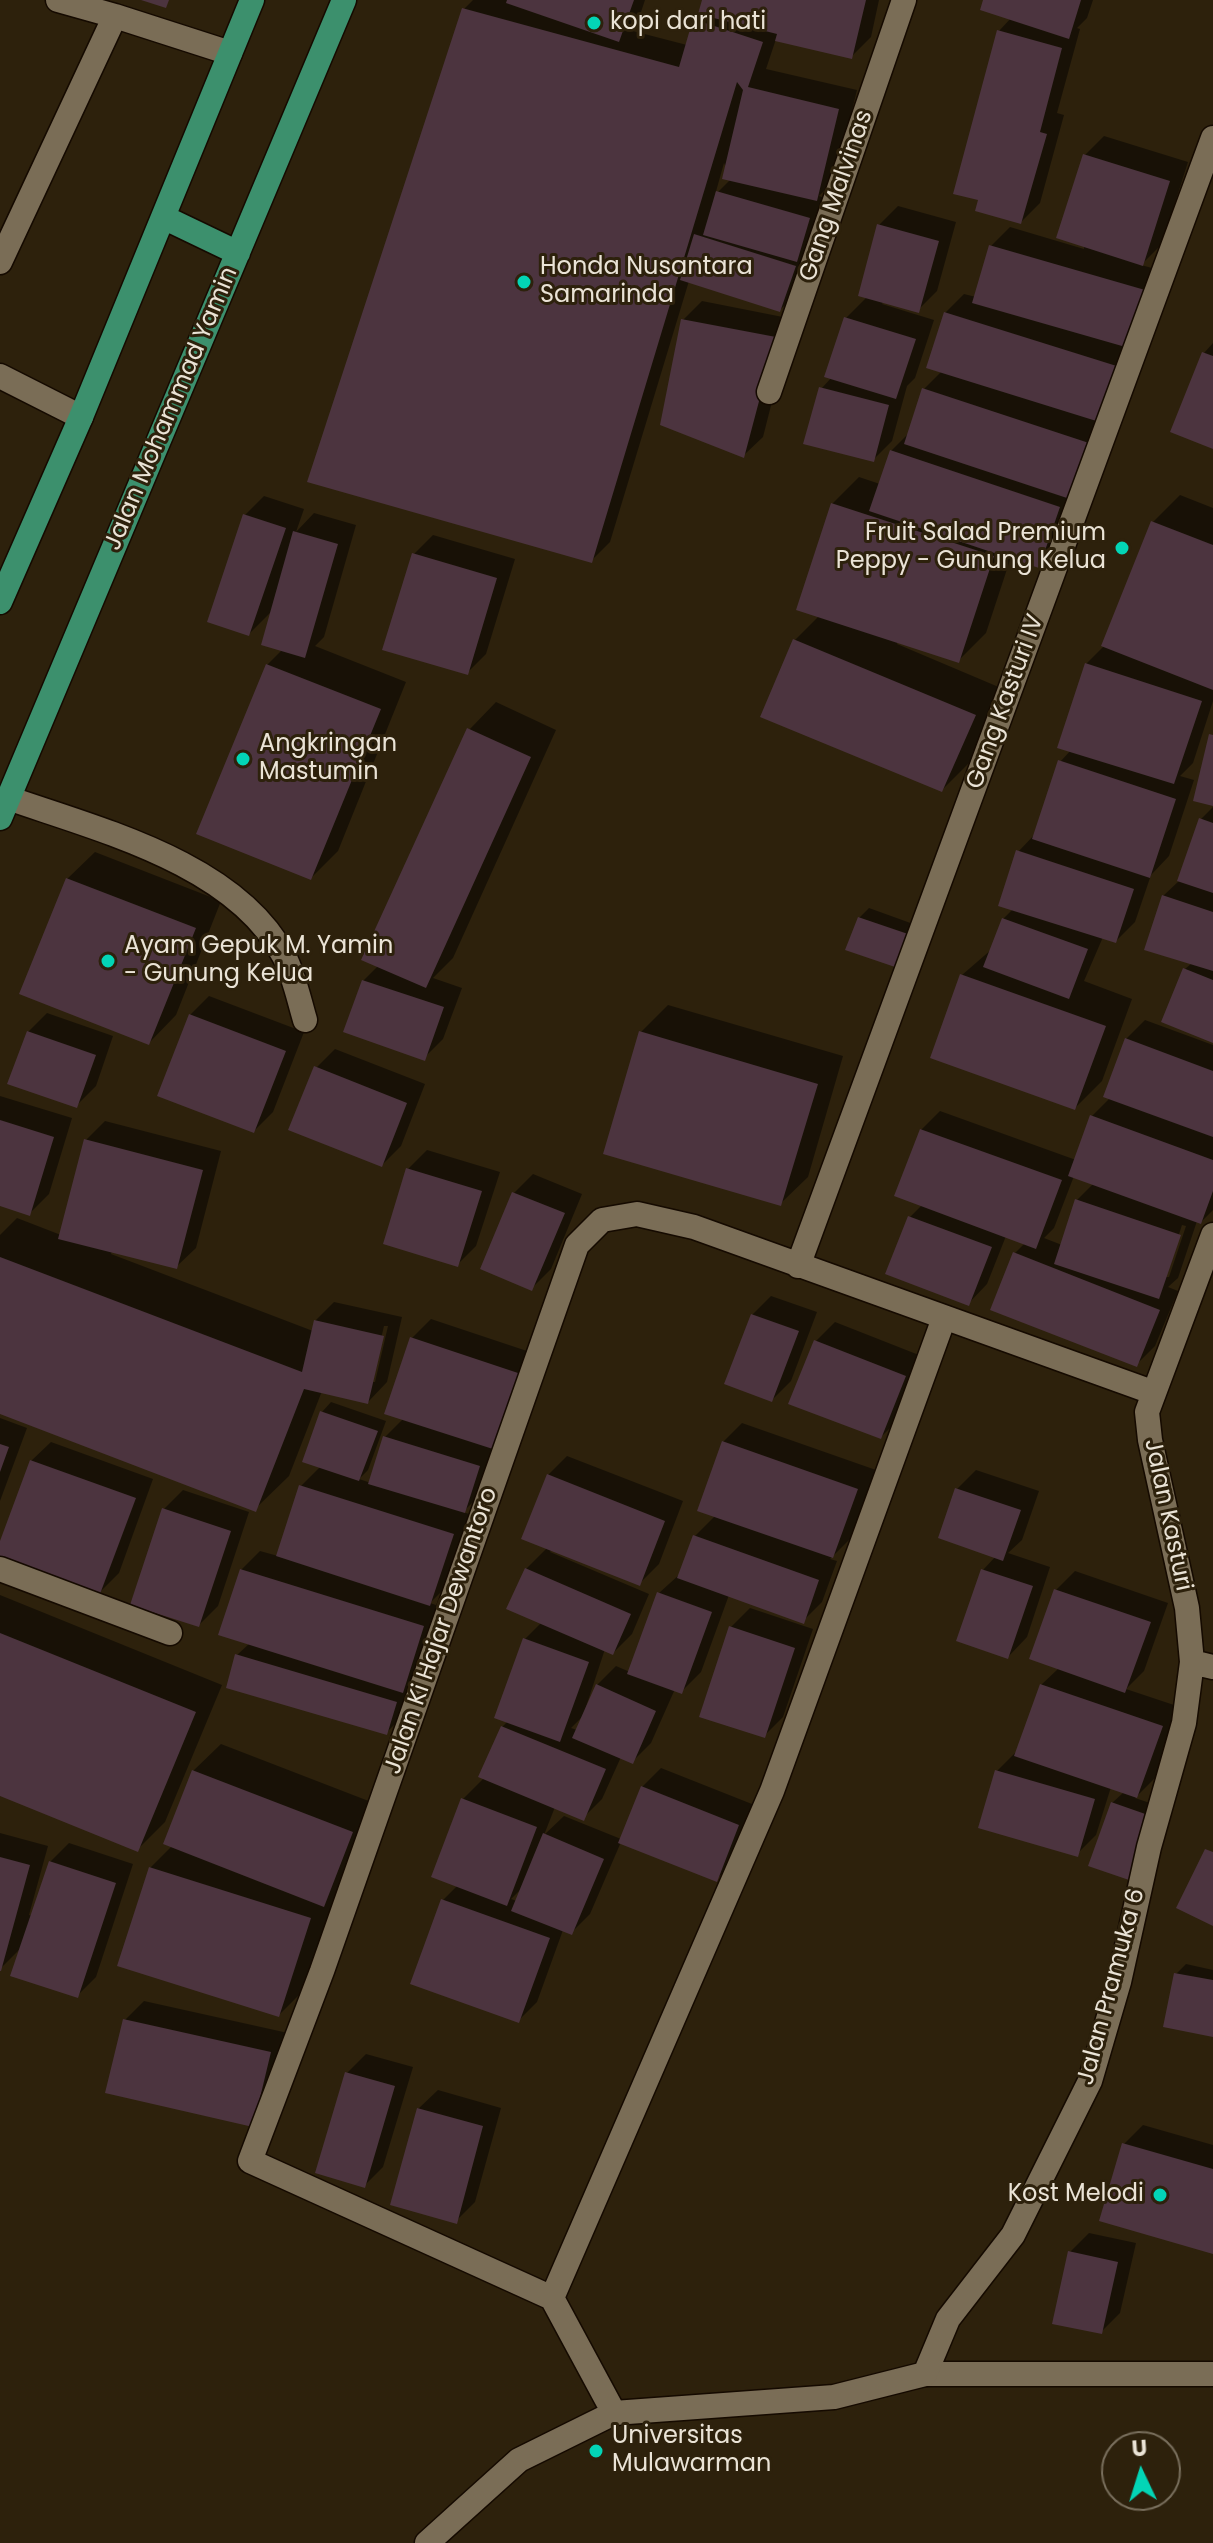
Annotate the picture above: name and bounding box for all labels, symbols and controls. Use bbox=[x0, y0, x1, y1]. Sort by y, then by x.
place label: kopi dari hati bbox=[610, 9, 766, 37]
marker: kopi dari hati bbox=[585, 14, 603, 32]
street label: Gang Malvinas bbox=[794, 107, 880, 285]
place label: Honda Nusantara Samarinda bbox=[540, 254, 753, 310]
street label: Jalan Mohammad Yamin bbox=[99, 263, 245, 555]
marker: Honda Nusantara Samarinda bbox=[515, 273, 533, 291]
place label: Fruit Salad Premium Peppy - Gunung Kelua bbox=[836, 520, 1106, 576]
marker: Fruit Salad Premium Peppy - Gunung Kelua bbox=[1113, 539, 1131, 557]
street label: Gang Kasturi IV bbox=[961, 611, 1051, 793]
place label: Angkringan Mastumin bbox=[259, 731, 397, 787]
marker: Angkringan Mastumin bbox=[234, 750, 252, 768]
place label: Ayam Gepuk M. Yamin - Gunung Kelua bbox=[124, 933, 393, 989]
marker: Ayam Gepuk M. Yamin - Gunung Kelua bbox=[99, 952, 117, 970]
street label: Jalan Kasturi bbox=[1137, 1436, 1197, 1594]
street label: Jalan Ki Hajar Dewantoro bbox=[379, 1484, 505, 1778]
street label: Jalan Pramuka 6 bbox=[1072, 1886, 1152, 2088]
place label: Kost Melodi bbox=[1008, 2181, 1144, 2209]
marker: Kost Melodi bbox=[1151, 2186, 1169, 2204]
place label: Universitas Mulawarman bbox=[612, 2423, 771, 2479]
north arrow bbox=[1101, 2431, 1181, 2511]
text: U bbox=[1131, 2433, 1148, 2465]
marker: Universitas Mulawarman bbox=[587, 2442, 605, 2460]

